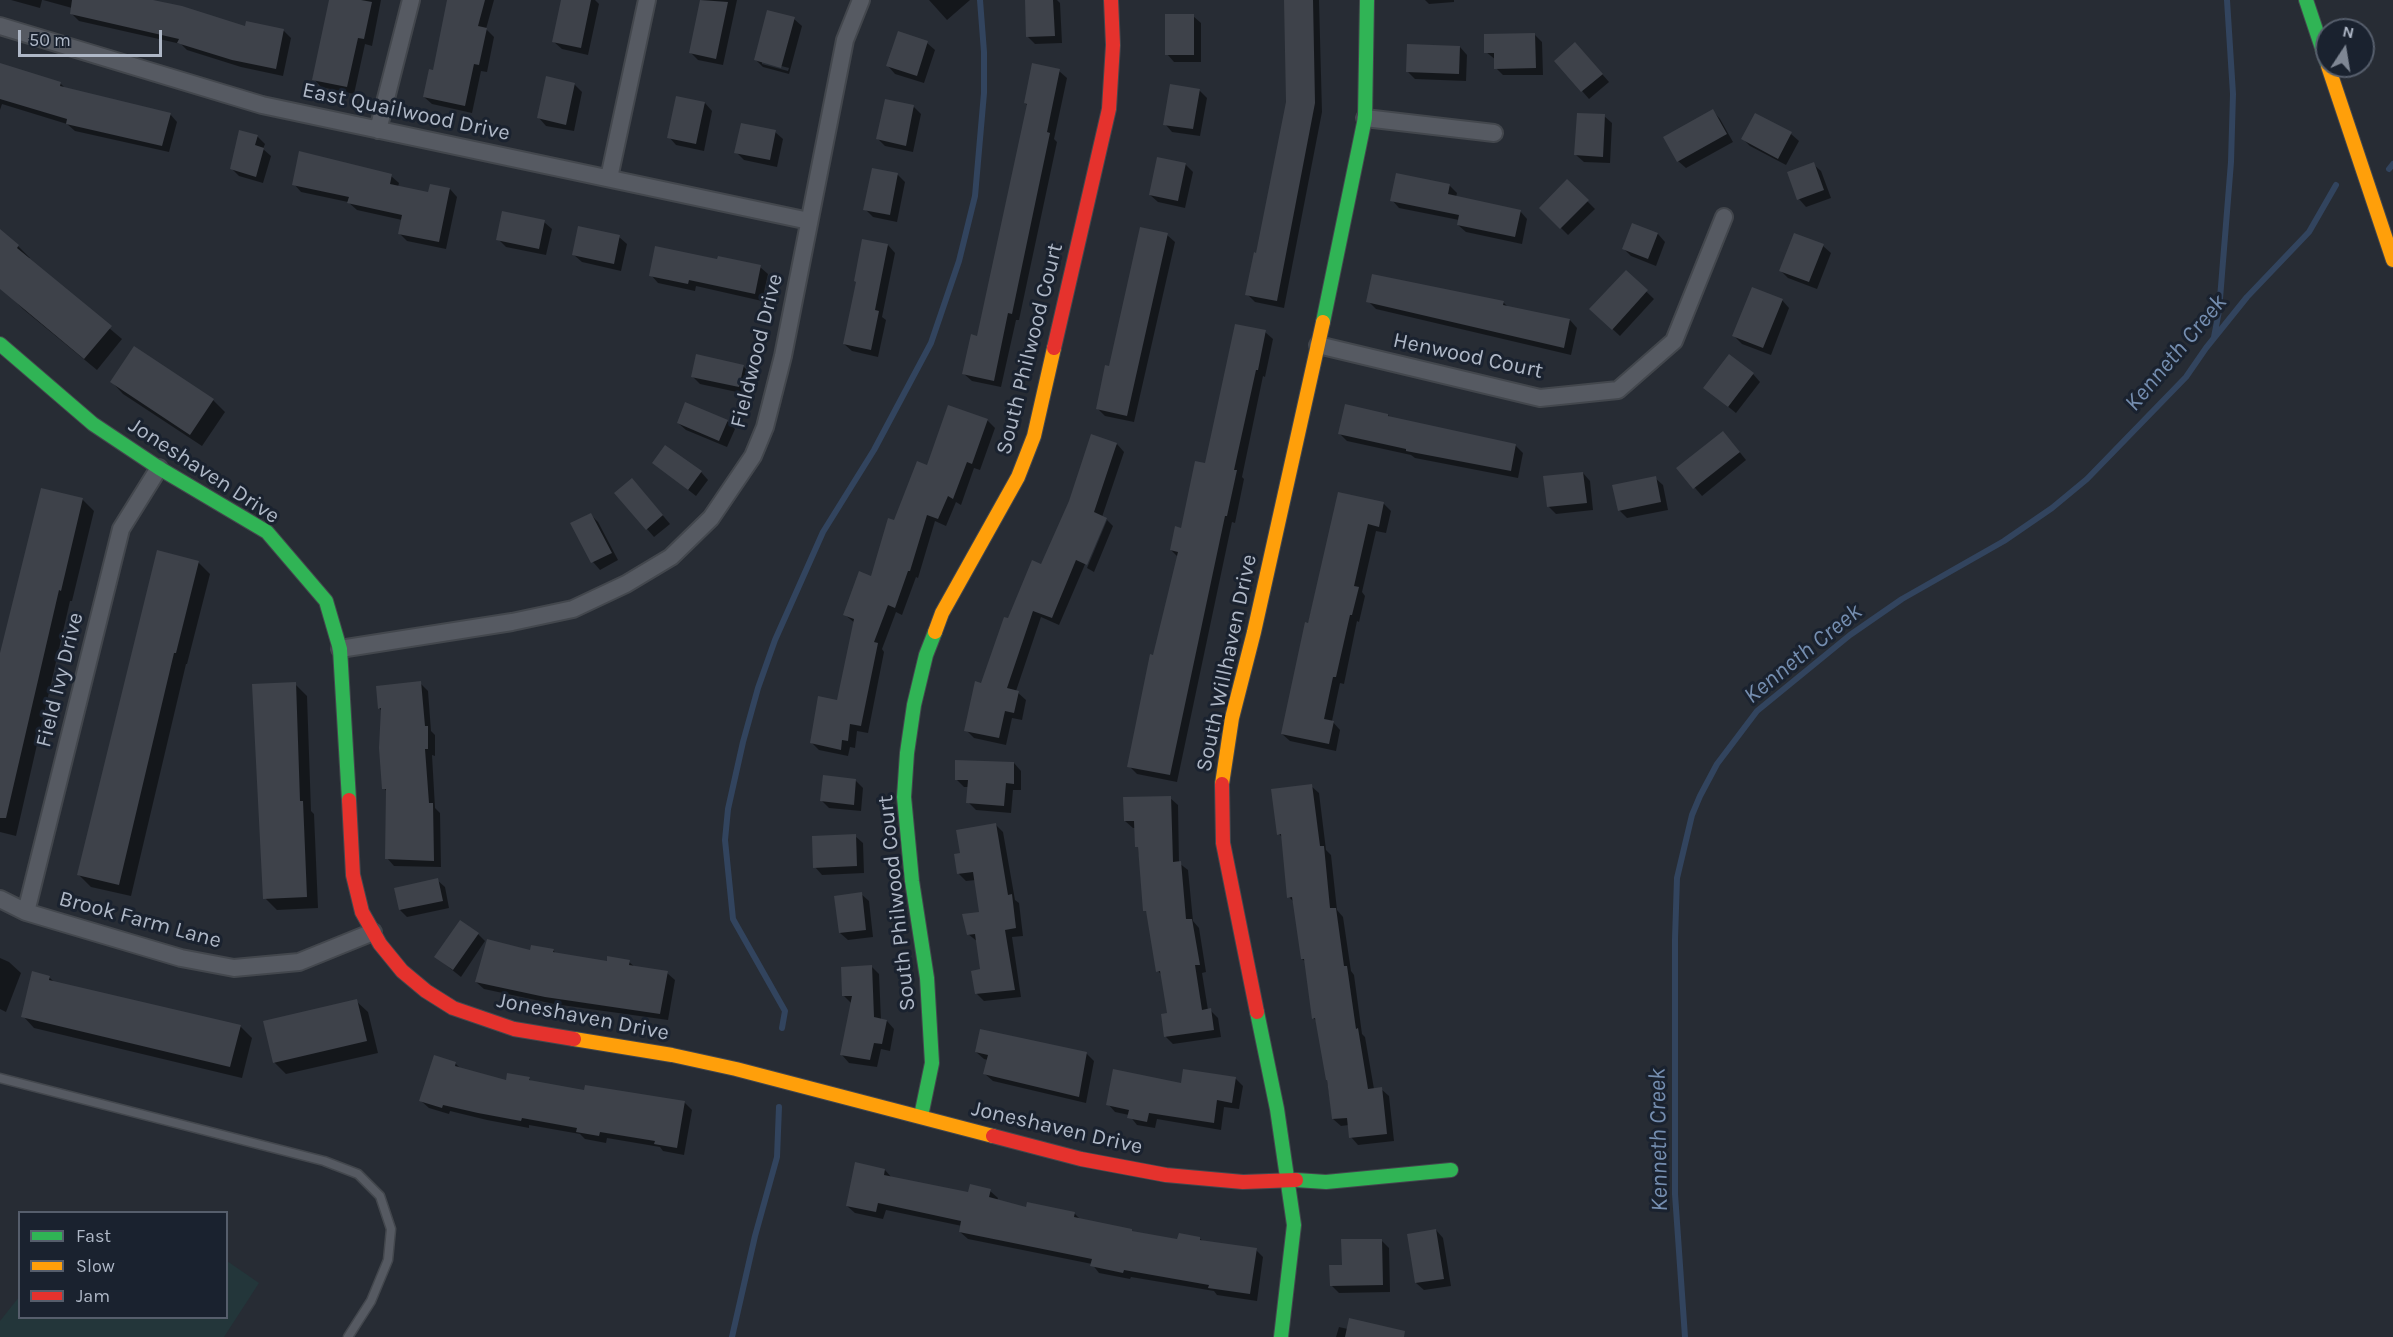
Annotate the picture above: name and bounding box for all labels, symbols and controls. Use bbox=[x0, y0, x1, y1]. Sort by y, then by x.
scale bar bbox=[21, 18, 165, 56]
north arrow bbox=[2315, 18, 2375, 78]
text: N bbox=[2341, 21, 2356, 42]
text: 50 m bbox=[29, 29, 71, 51]
street label: East Quailwood Drive bbox=[300, 77, 512, 147]
street label: South Philwood Court bbox=[991, 241, 1069, 457]
street label: Fieldwood Drive bbox=[725, 271, 789, 431]
water label: Kenneth Creek bbox=[2119, 289, 2233, 417]
street label: Henwood Court bbox=[1391, 327, 1545, 385]
street label: Joneshaven Drive bbox=[124, 412, 284, 530]
street label: South Willhaven Drive bbox=[1191, 552, 1263, 774]
water label: Kenneth Creek bbox=[1738, 598, 1868, 710]
street label: Field Ivy Drive bbox=[31, 610, 89, 750]
street label: South Philwood Court bbox=[873, 794, 921, 1012]
street label: Brook Farm Lane bbox=[56, 886, 224, 954]
street label: Joneshaven Drive bbox=[495, 987, 671, 1047]
water label: Kenneth Creek bbox=[1643, 1068, 1675, 1212]
street label: Joneshaven Drive bbox=[969, 1095, 1145, 1161]
legend bbox=[18, 1211, 228, 1319]
text: Fast bbox=[76, 1225, 111, 1247]
text: Slow bbox=[76, 1255, 115, 1277]
text: Jam bbox=[76, 1285, 110, 1307]

